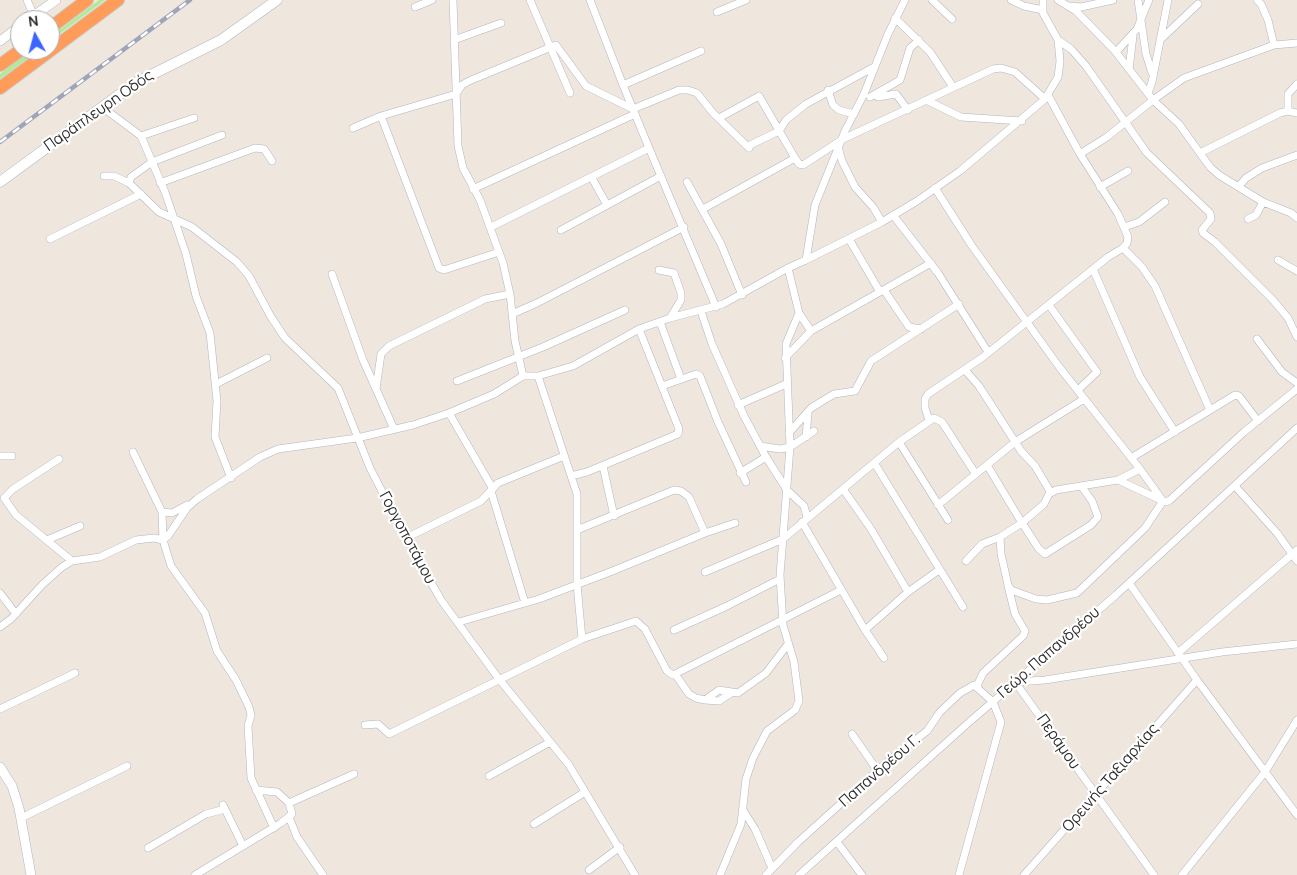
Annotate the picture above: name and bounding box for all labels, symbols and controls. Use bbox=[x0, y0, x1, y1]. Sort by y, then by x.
north arrow bbox=[10, 10, 60, 60]
text: N bbox=[27, 11, 39, 31]
street label: Παράπλευρη Οδός bbox=[41, 67, 157, 155]
street label: Γοργοποτάμου bbox=[375, 489, 439, 587]
street label: Γεώρ. Παπανδρέου bbox=[994, 604, 1104, 702]
street label: Περάμου bbox=[1033, 711, 1083, 773]
street label: Ορεινής Ταξιαρχίας bbox=[1059, 720, 1163, 836]
street label: Παπανδρέου Γ. bbox=[836, 731, 924, 811]

